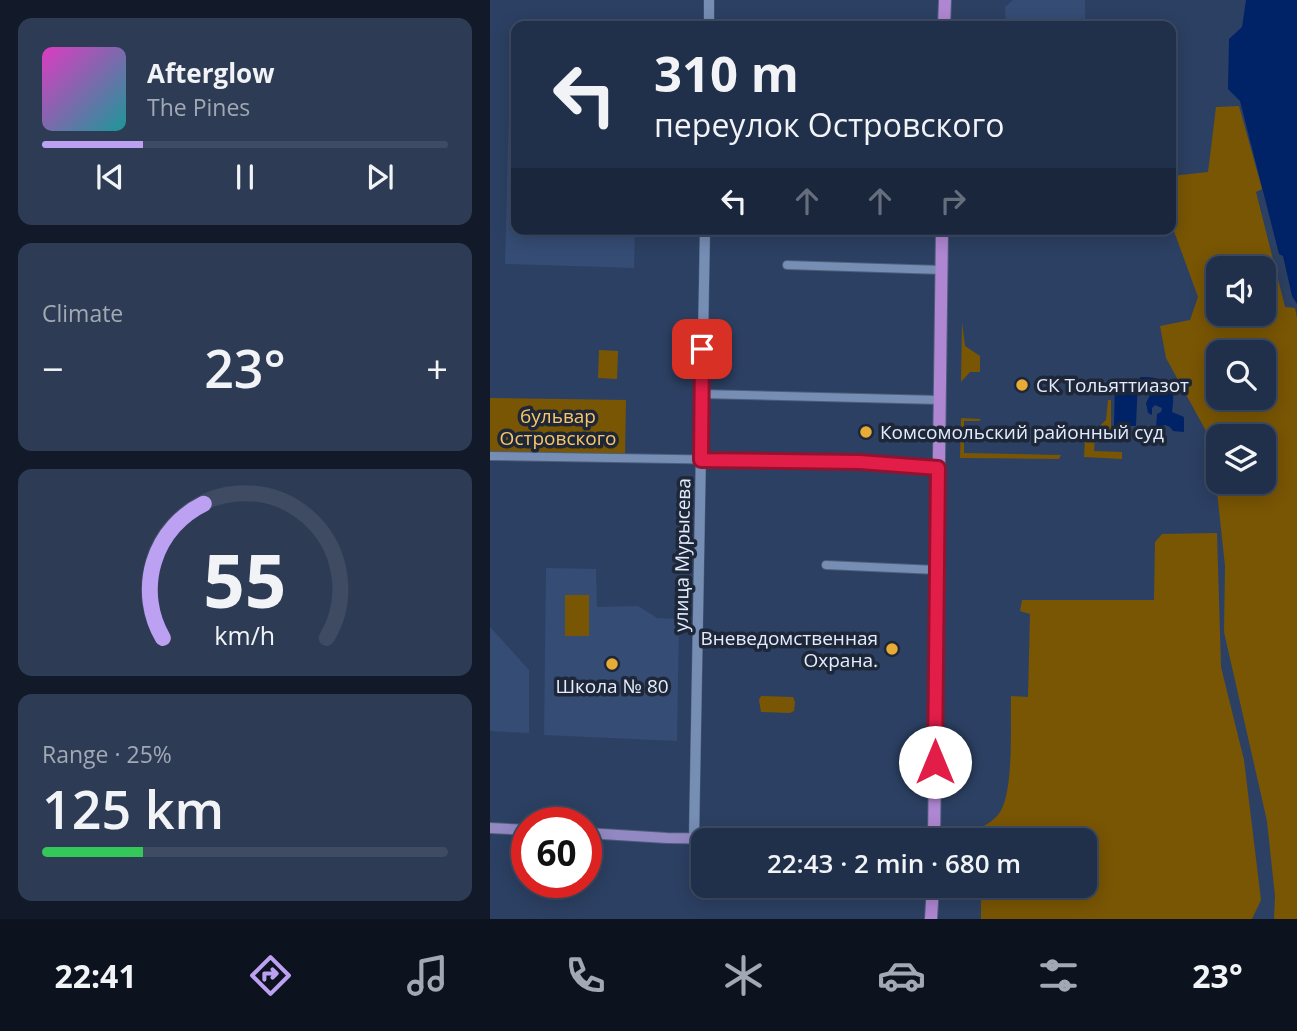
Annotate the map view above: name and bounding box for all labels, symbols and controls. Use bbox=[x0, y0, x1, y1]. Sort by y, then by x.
text: 310 m bbox=[654, 40, 799, 106]
icon: left bbox=[539, 49, 630, 140]
text: Afterglow bbox=[147, 55, 274, 91]
text: The Pines bbox=[147, 91, 250, 123]
text: переулок Островского bbox=[654, 103, 1004, 146]
icon: previous bbox=[91, 158, 129, 196]
icon: pause bbox=[226, 158, 264, 196]
icon: next bbox=[361, 158, 399, 196]
icon: left bbox=[715, 182, 753, 220]
icon: ahead bbox=[788, 182, 826, 220]
icon: ahead bbox=[861, 182, 899, 220]
icon: right bbox=[934, 182, 972, 220]
map controls bbox=[1206, 256, 1276, 494]
button: sound bbox=[1206, 256, 1276, 326]
text: Climate bbox=[42, 297, 123, 329]
pin bbox=[672, 319, 732, 379]
icon: arrive bbox=[683, 330, 721, 368]
text: 23° bbox=[204, 332, 286, 403]
button: search bbox=[1206, 340, 1276, 410]
text: − bbox=[42, 342, 64, 394]
text: + bbox=[426, 342, 448, 394]
place label: СК Тольяттиазот bbox=[1036, 372, 1189, 398]
marker: СК Тольяттиазот bbox=[1014, 377, 1030, 393]
park label: бульвар Островского bbox=[500, 403, 616, 451]
place label: Комсомольский районный суд bbox=[880, 419, 1164, 445]
marker: Комсомольский районный суд bbox=[858, 424, 874, 440]
button: layers bbox=[1206, 424, 1276, 494]
street label: улица Мурысева bbox=[668, 478, 696, 632]
text: 55 bbox=[203, 531, 287, 630]
text: km/h bbox=[215, 618, 275, 652]
place label: Вневедомственная Охрана. bbox=[700, 625, 878, 673]
marker: Вневедомственная Охрана. bbox=[884, 641, 900, 657]
marker: Школа № 80 bbox=[604, 656, 620, 672]
place label: Школа № 80 bbox=[555, 673, 669, 699]
position arrow bbox=[898, 725, 972, 799]
text: Range · 25% bbox=[42, 738, 172, 770]
text: 125 km bbox=[42, 773, 224, 844]
speed limit sign: 60 bbox=[511, 807, 602, 898]
text: 22:43 · 2 min · 680 m bbox=[767, 845, 1021, 881]
icon: directions bbox=[246, 951, 295, 1000]
icon: music bbox=[403, 951, 452, 1000]
icon: phone bbox=[561, 951, 610, 1000]
icon: climate bbox=[719, 951, 768, 1000]
icon: car bbox=[877, 951, 926, 1000]
icon: filters bbox=[1034, 951, 1083, 1000]
text: 22:41 bbox=[54, 954, 137, 997]
text: 23° bbox=[1192, 954, 1243, 997]

